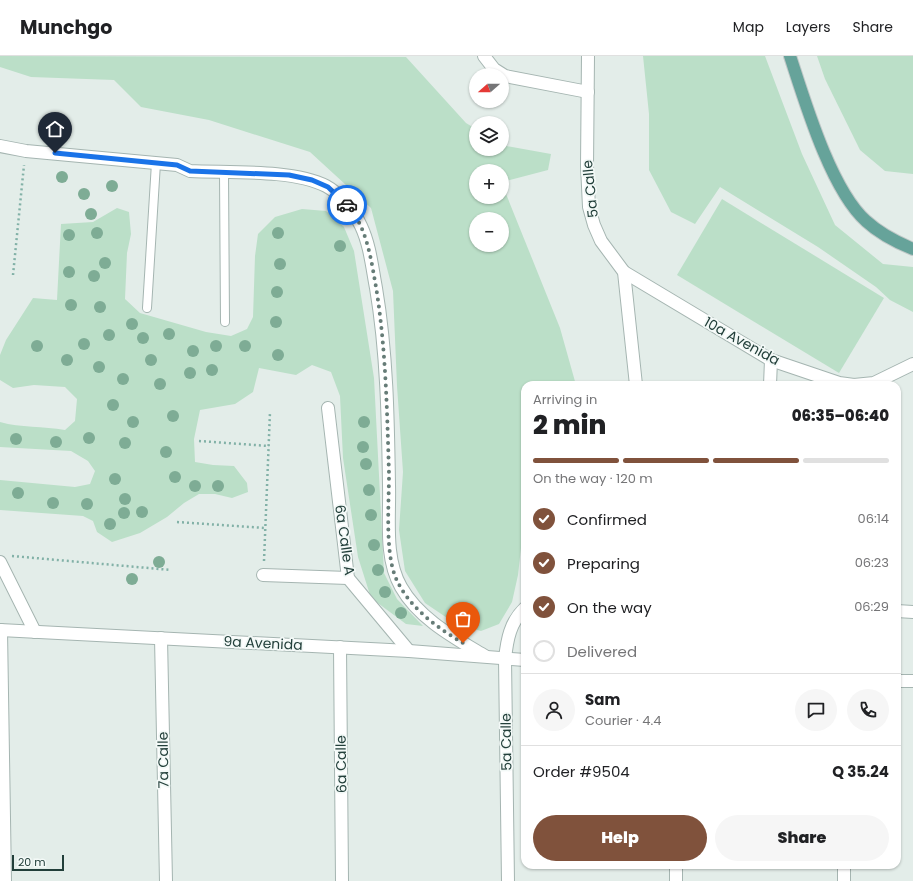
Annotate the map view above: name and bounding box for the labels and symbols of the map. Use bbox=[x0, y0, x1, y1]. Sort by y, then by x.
north arrow bbox=[469, 68, 509, 108]
pin bbox=[38, 112, 72, 153]
street label: 5a Calle bbox=[577, 159, 603, 219]
courier bbox=[327, 185, 367, 225]
street label: 10a Avenida bbox=[701, 312, 783, 370]
street label: 6a Calle A bbox=[330, 503, 360, 577]
pin bbox=[446, 602, 480, 643]
street label: 9a Avenida bbox=[223, 631, 303, 655]
street label: 5a Calle bbox=[495, 713, 517, 771]
street label: 7a Calle bbox=[153, 731, 173, 789]
street label: 6a Calle bbox=[330, 735, 352, 793]
scale bar bbox=[12, 853, 64, 872]

